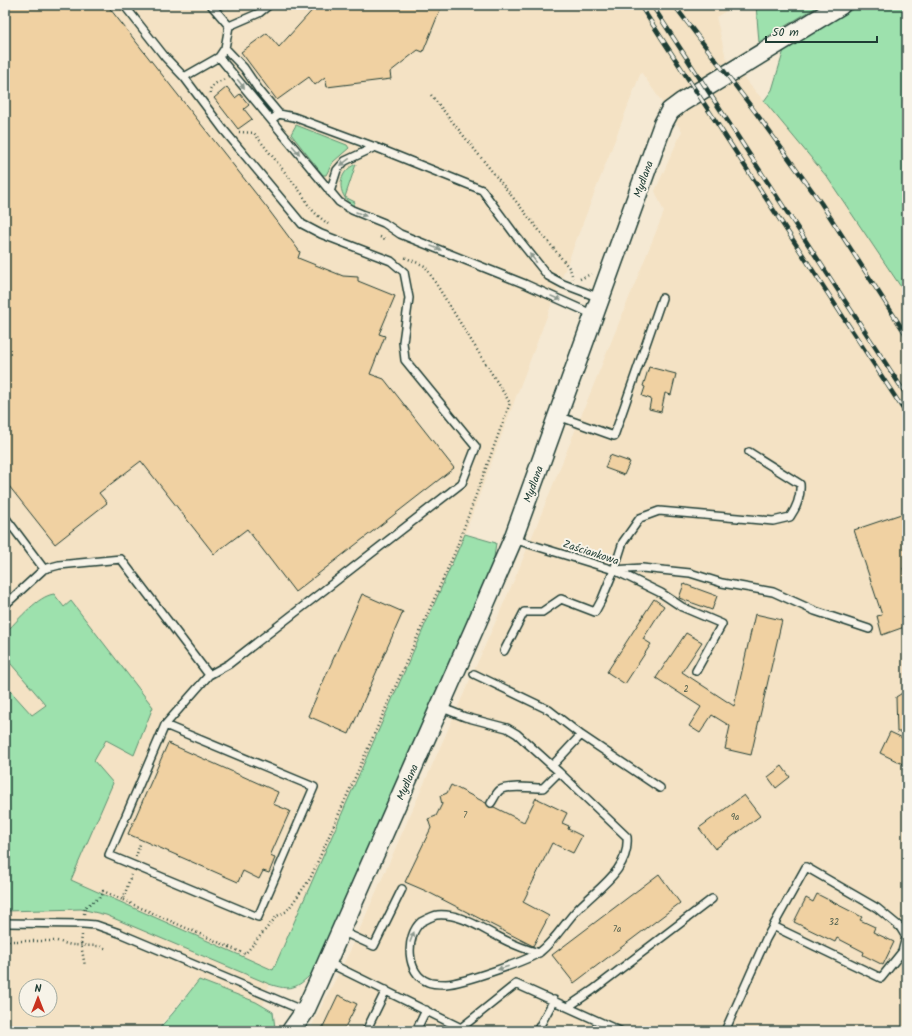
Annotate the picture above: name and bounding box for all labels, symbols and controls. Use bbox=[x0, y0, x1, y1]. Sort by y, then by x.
scale bar bbox=[766, 18, 877, 44]
text: 50 m bbox=[772, 23, 799, 42]
one-way arrow bbox=[237, 78, 246, 89]
one-way arrow bbox=[291, 145, 300, 156]
one-way arrow bbox=[340, 158, 351, 167]
street label: Mydlana bbox=[629, 158, 659, 200]
one-way arrow bbox=[356, 211, 368, 217]
one-way arrow bbox=[431, 246, 443, 252]
one-way arrow bbox=[528, 252, 537, 263]
one-way arrow bbox=[551, 295, 562, 301]
street label: Mydlana bbox=[519, 463, 549, 505]
street label: Zaściankowa bbox=[560, 535, 621, 570]
house number: 2 bbox=[683, 682, 689, 697]
street label: Mydlana bbox=[392, 761, 424, 804]
house number: 7 bbox=[463, 808, 468, 823]
house number: 9a bbox=[731, 810, 739, 825]
house number: 32 bbox=[829, 915, 839, 930]
house number: 7a bbox=[613, 922, 621, 937]
one-way arrow bbox=[410, 931, 416, 943]
one-way arrow bbox=[496, 965, 508, 971]
north arrow bbox=[18, 978, 58, 1018]
text: N bbox=[35, 980, 42, 998]

